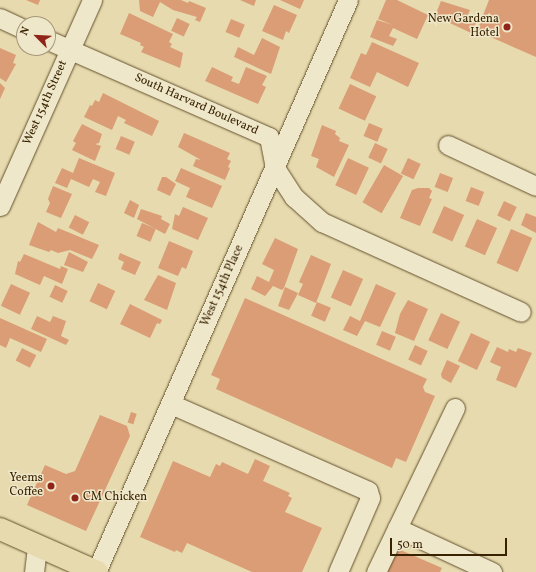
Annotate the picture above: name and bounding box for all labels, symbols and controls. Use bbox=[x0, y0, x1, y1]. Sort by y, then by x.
place label: New Gardena Hotel bbox=[427, 13, 499, 41]
north arrow bbox=[16, 16, 56, 56]
marker: New Gardena Hotel bbox=[502, 22, 512, 32]
text: N bbox=[17, 25, 34, 38]
street label: West 154th Street bbox=[21, 58, 71, 148]
street label: South Harvard Boulevard bbox=[132, 71, 260, 139]
street label: West 154th Place bbox=[199, 243, 247, 329]
place label: Yeems Coffee bbox=[9, 472, 43, 500]
marker: Yeems Coffee bbox=[46, 481, 56, 491]
place label: CM Chicken bbox=[83, 491, 147, 505]
marker: CM Chicken bbox=[70, 493, 80, 503]
scale bar bbox=[392, 530, 509, 556]
text: 50 m bbox=[397, 537, 423, 553]

